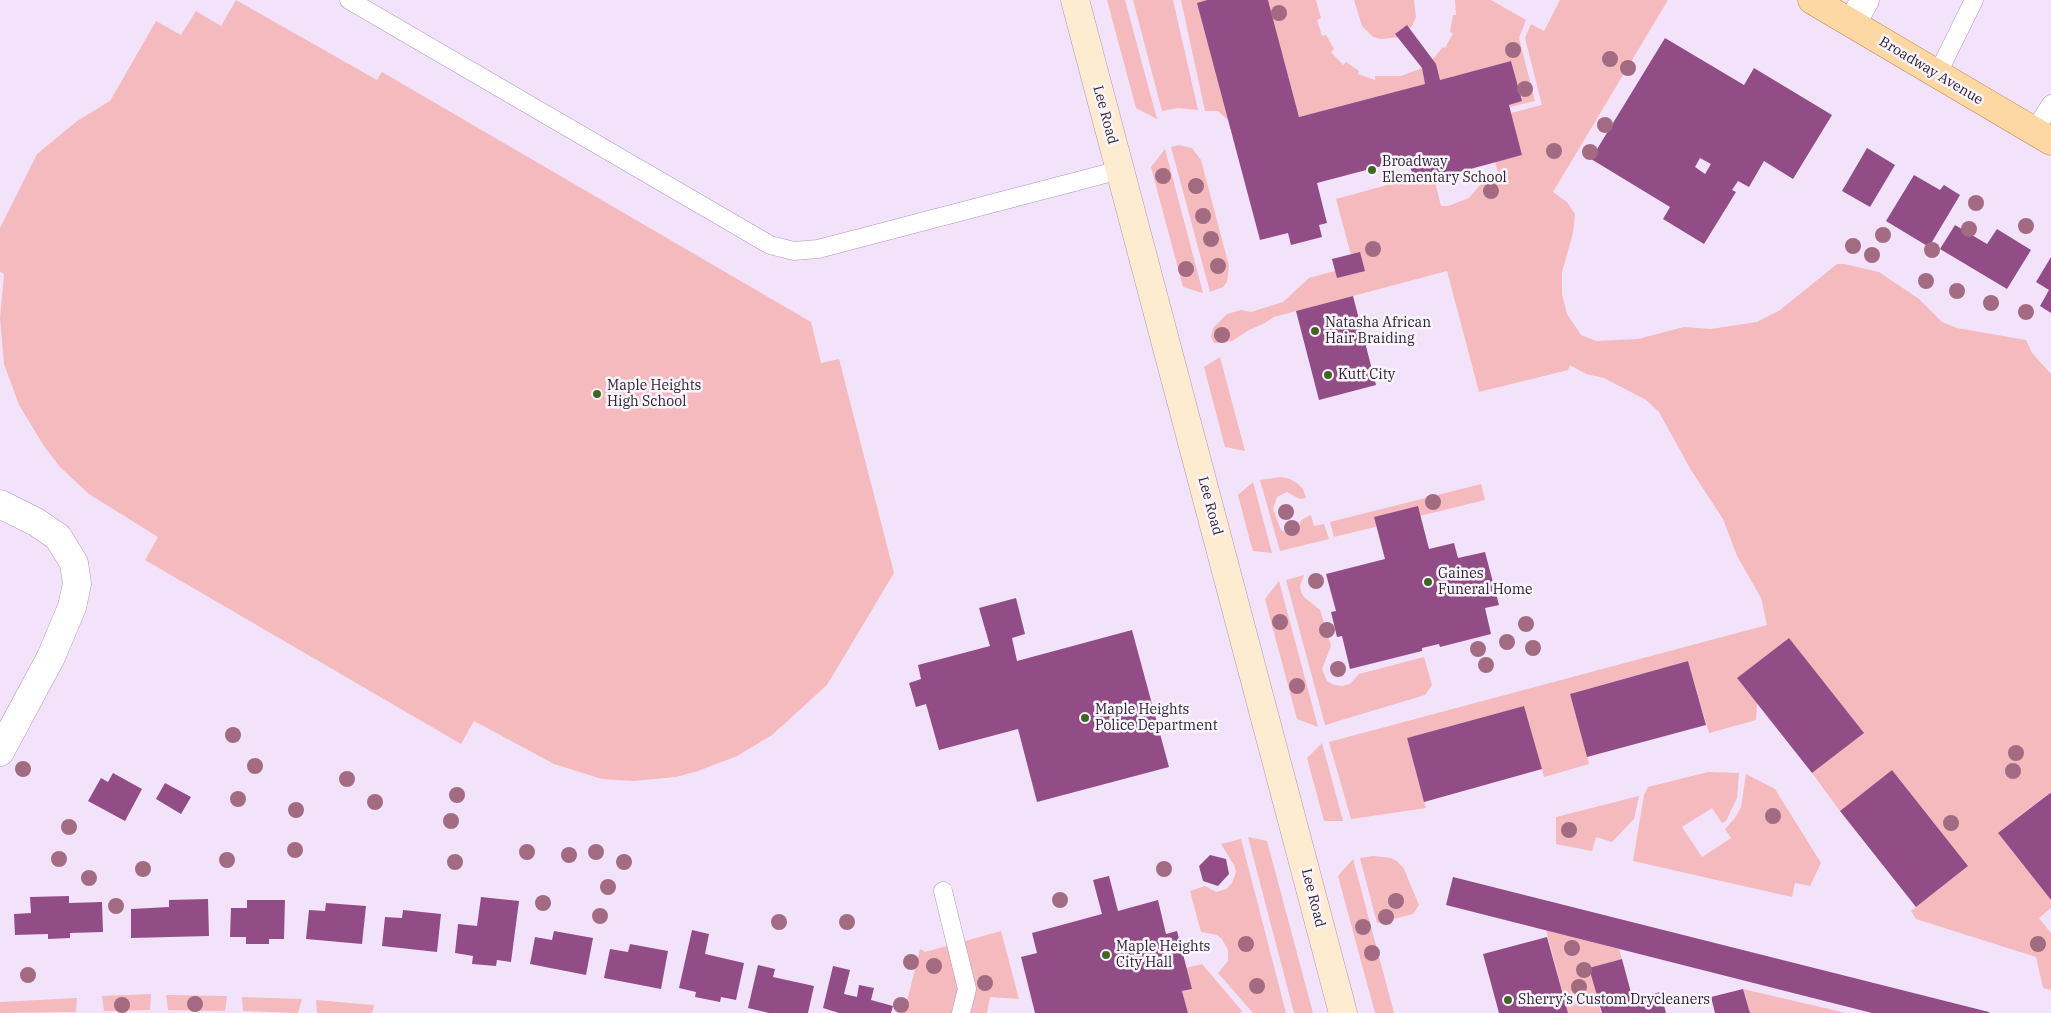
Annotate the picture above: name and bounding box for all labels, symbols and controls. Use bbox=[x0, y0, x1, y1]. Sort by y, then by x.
street label: Broadway Avenue bbox=[1876, 33, 1986, 109]
street label: Lee Road bbox=[1089, 84, 1121, 146]
place label: Broadway Elementary School bbox=[1382, 154, 1507, 186]
marker: Broadway Elementary School bbox=[1366, 164, 1378, 176]
place label: Natasha African Hair Braiding bbox=[1325, 315, 1431, 348]
marker: Natasha African Hair Braiding bbox=[1309, 325, 1321, 337]
place label: Kutt City bbox=[1338, 367, 1395, 383]
marker: Kutt City bbox=[1322, 369, 1334, 381]
place label: Maple Heights High School bbox=[607, 378, 701, 411]
marker: Maple Heights High School bbox=[591, 388, 603, 400]
street label: Lee Road bbox=[1194, 475, 1226, 537]
place label: Gaines Funeral Home bbox=[1438, 566, 1533, 598]
marker: Gaines Funeral Home bbox=[1422, 576, 1434, 588]
place label: Maple Heights Police Department bbox=[1095, 702, 1218, 734]
marker: Maple Heights Police Department bbox=[1079, 712, 1091, 724]
street label: Lee Road bbox=[1298, 867, 1328, 929]
place label: Maple Heights City Hall bbox=[1116, 939, 1210, 972]
marker: Maple Heights City Hall bbox=[1100, 949, 1112, 961]
place label: Sherry’s Custom Drycleaners bbox=[1518, 992, 1710, 1008]
marker: Sherry’s Custom Drycleaners bbox=[1502, 994, 1514, 1006]

